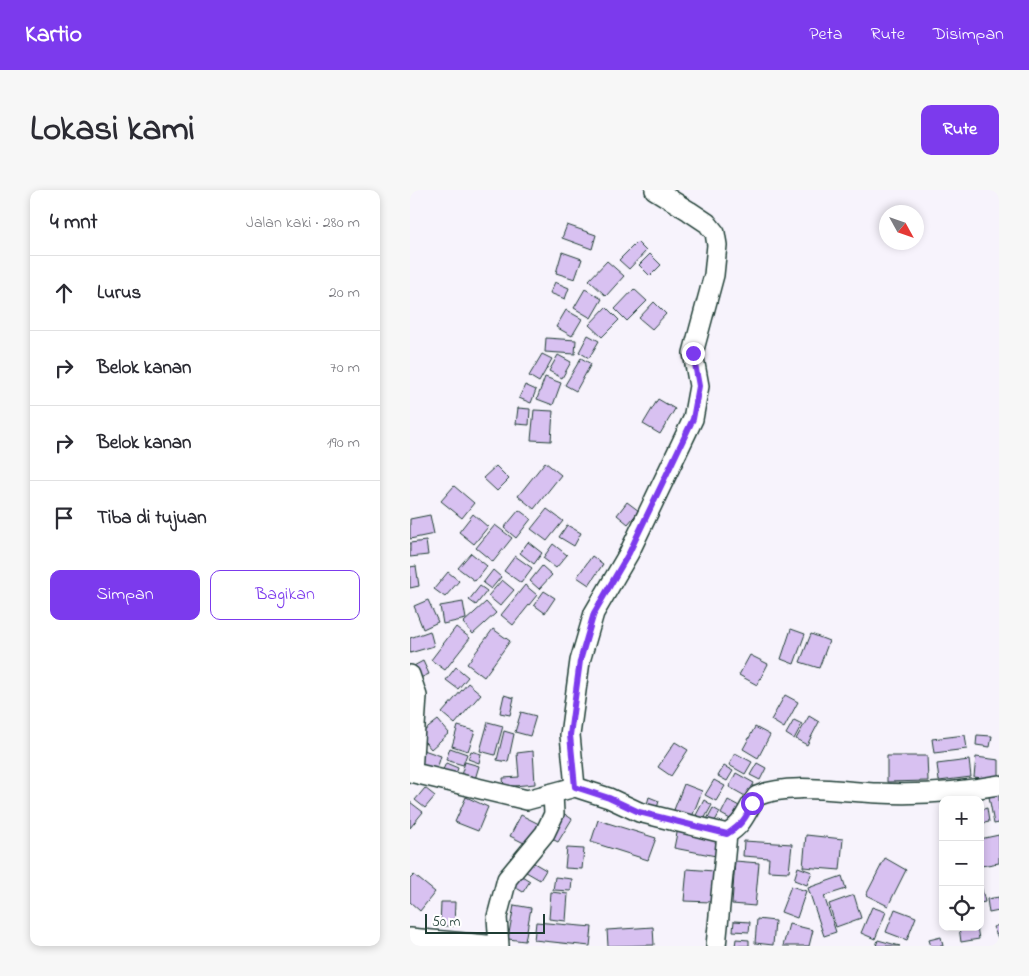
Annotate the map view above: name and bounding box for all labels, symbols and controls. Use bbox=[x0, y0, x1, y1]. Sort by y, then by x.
text: Kartio bbox=[25, 18, 82, 53]
text: Peta bbox=[809, 22, 842, 48]
text: Rute bbox=[870, 22, 905, 48]
text: Disimpan bbox=[933, 22, 1004, 48]
text: Lokasi kami bbox=[30, 105, 195, 156]
button: Rute bbox=[921, 105, 999, 155]
north arrow bbox=[879, 205, 924, 250]
text: 4 mnt bbox=[50, 208, 98, 238]
text: Jalan kaki · 280 m bbox=[246, 211, 360, 235]
icon: ahead bbox=[50, 279, 78, 307]
text: Lurus bbox=[97, 280, 141, 307]
text: 20 m bbox=[329, 281, 360, 305]
route end bbox=[682, 342, 705, 365]
icon: right bbox=[50, 354, 78, 382]
text: Belok kanan bbox=[97, 355, 191, 382]
text: 70 m bbox=[330, 356, 360, 380]
icon: right bbox=[50, 429, 78, 457]
text: Belok kanan bbox=[97, 430, 191, 457]
text: 190 m bbox=[327, 431, 360, 455]
icon: arrive bbox=[50, 504, 78, 532]
text: Tiba di tujuan bbox=[97, 505, 207, 532]
button: Simpan bbox=[50, 570, 200, 620]
button: Bagikan bbox=[210, 570, 360, 620]
route start bbox=[741, 792, 764, 815]
map controls bbox=[939, 796, 984, 931]
button: + bbox=[939, 796, 984, 841]
button: − bbox=[939, 841, 984, 886]
button: locate bbox=[939, 886, 984, 931]
scale bar bbox=[425, 911, 545, 934]
text: 50 m bbox=[432, 912, 460, 933]

